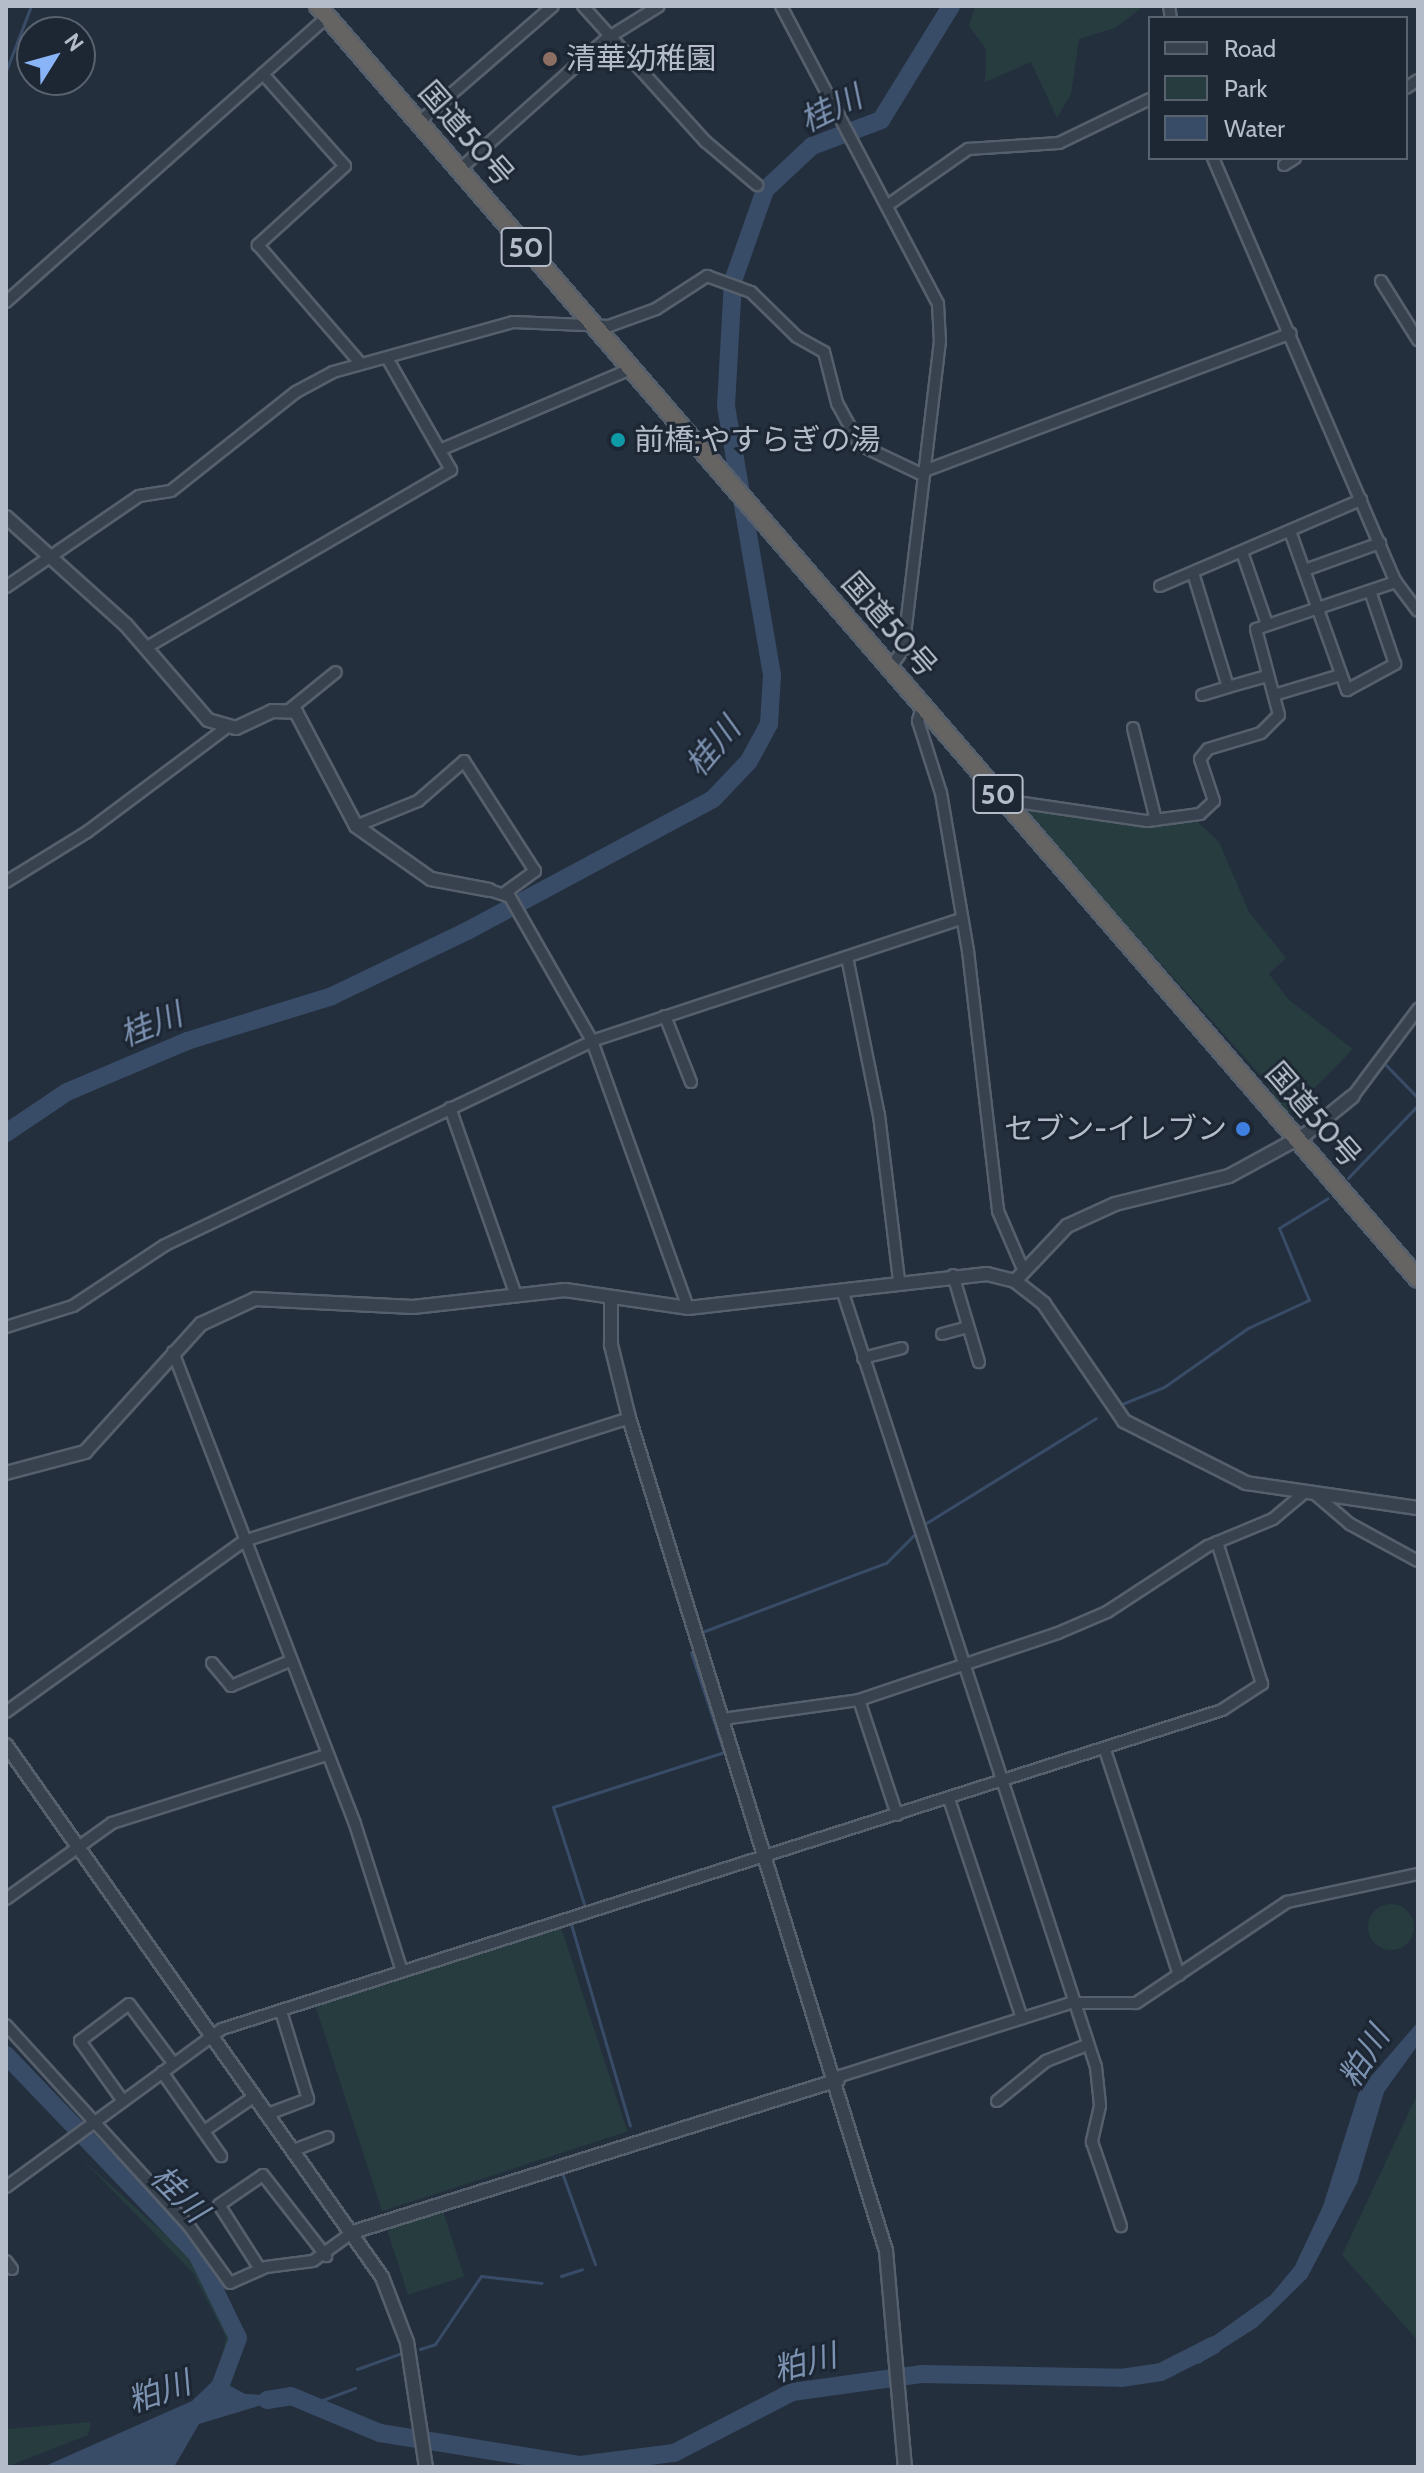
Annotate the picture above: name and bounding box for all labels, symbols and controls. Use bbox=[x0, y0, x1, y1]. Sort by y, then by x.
north arrow bbox=[16, 16, 96, 96]
legend bbox=[1148, 16, 1408, 160]
text: N bbox=[59, 28, 89, 57]
text: Road bbox=[1224, 34, 1276, 63]
place label: 清華幼稚園 bbox=[566, 41, 716, 77]
marker: 清華幼稚園 bbox=[541, 50, 559, 68]
street label: 国道50号 bbox=[411, 74, 521, 194]
text: Park bbox=[1224, 74, 1267, 103]
water label: 桂川 bbox=[794, 78, 868, 140]
text: Water bbox=[1224, 114, 1285, 143]
road number: 50 bbox=[500, 223, 552, 271]
place label: 前橋;やすらぎの湯 bbox=[634, 422, 880, 458]
marker: 前橋;やすらぎの湯 bbox=[609, 431, 627, 449]
street label: 国道50号 bbox=[834, 565, 944, 685]
water label: 桂川 bbox=[678, 710, 748, 784]
road number: 50 bbox=[972, 770, 1024, 818]
water label: 桂川 bbox=[114, 995, 188, 1055]
street label: 国道50号 bbox=[1258, 1055, 1368, 1175]
place label: セブン-イレブン bbox=[1004, 1111, 1227, 1147]
marker: セブン-イレブン bbox=[1234, 1120, 1252, 1138]
water label: 粕川 bbox=[1331, 2020, 1397, 2094]
water label: 桂川 bbox=[143, 2158, 215, 2230]
water label: 粕川 bbox=[769, 2336, 841, 2390]
water label: 粕川 bbox=[122, 2363, 196, 2421]

